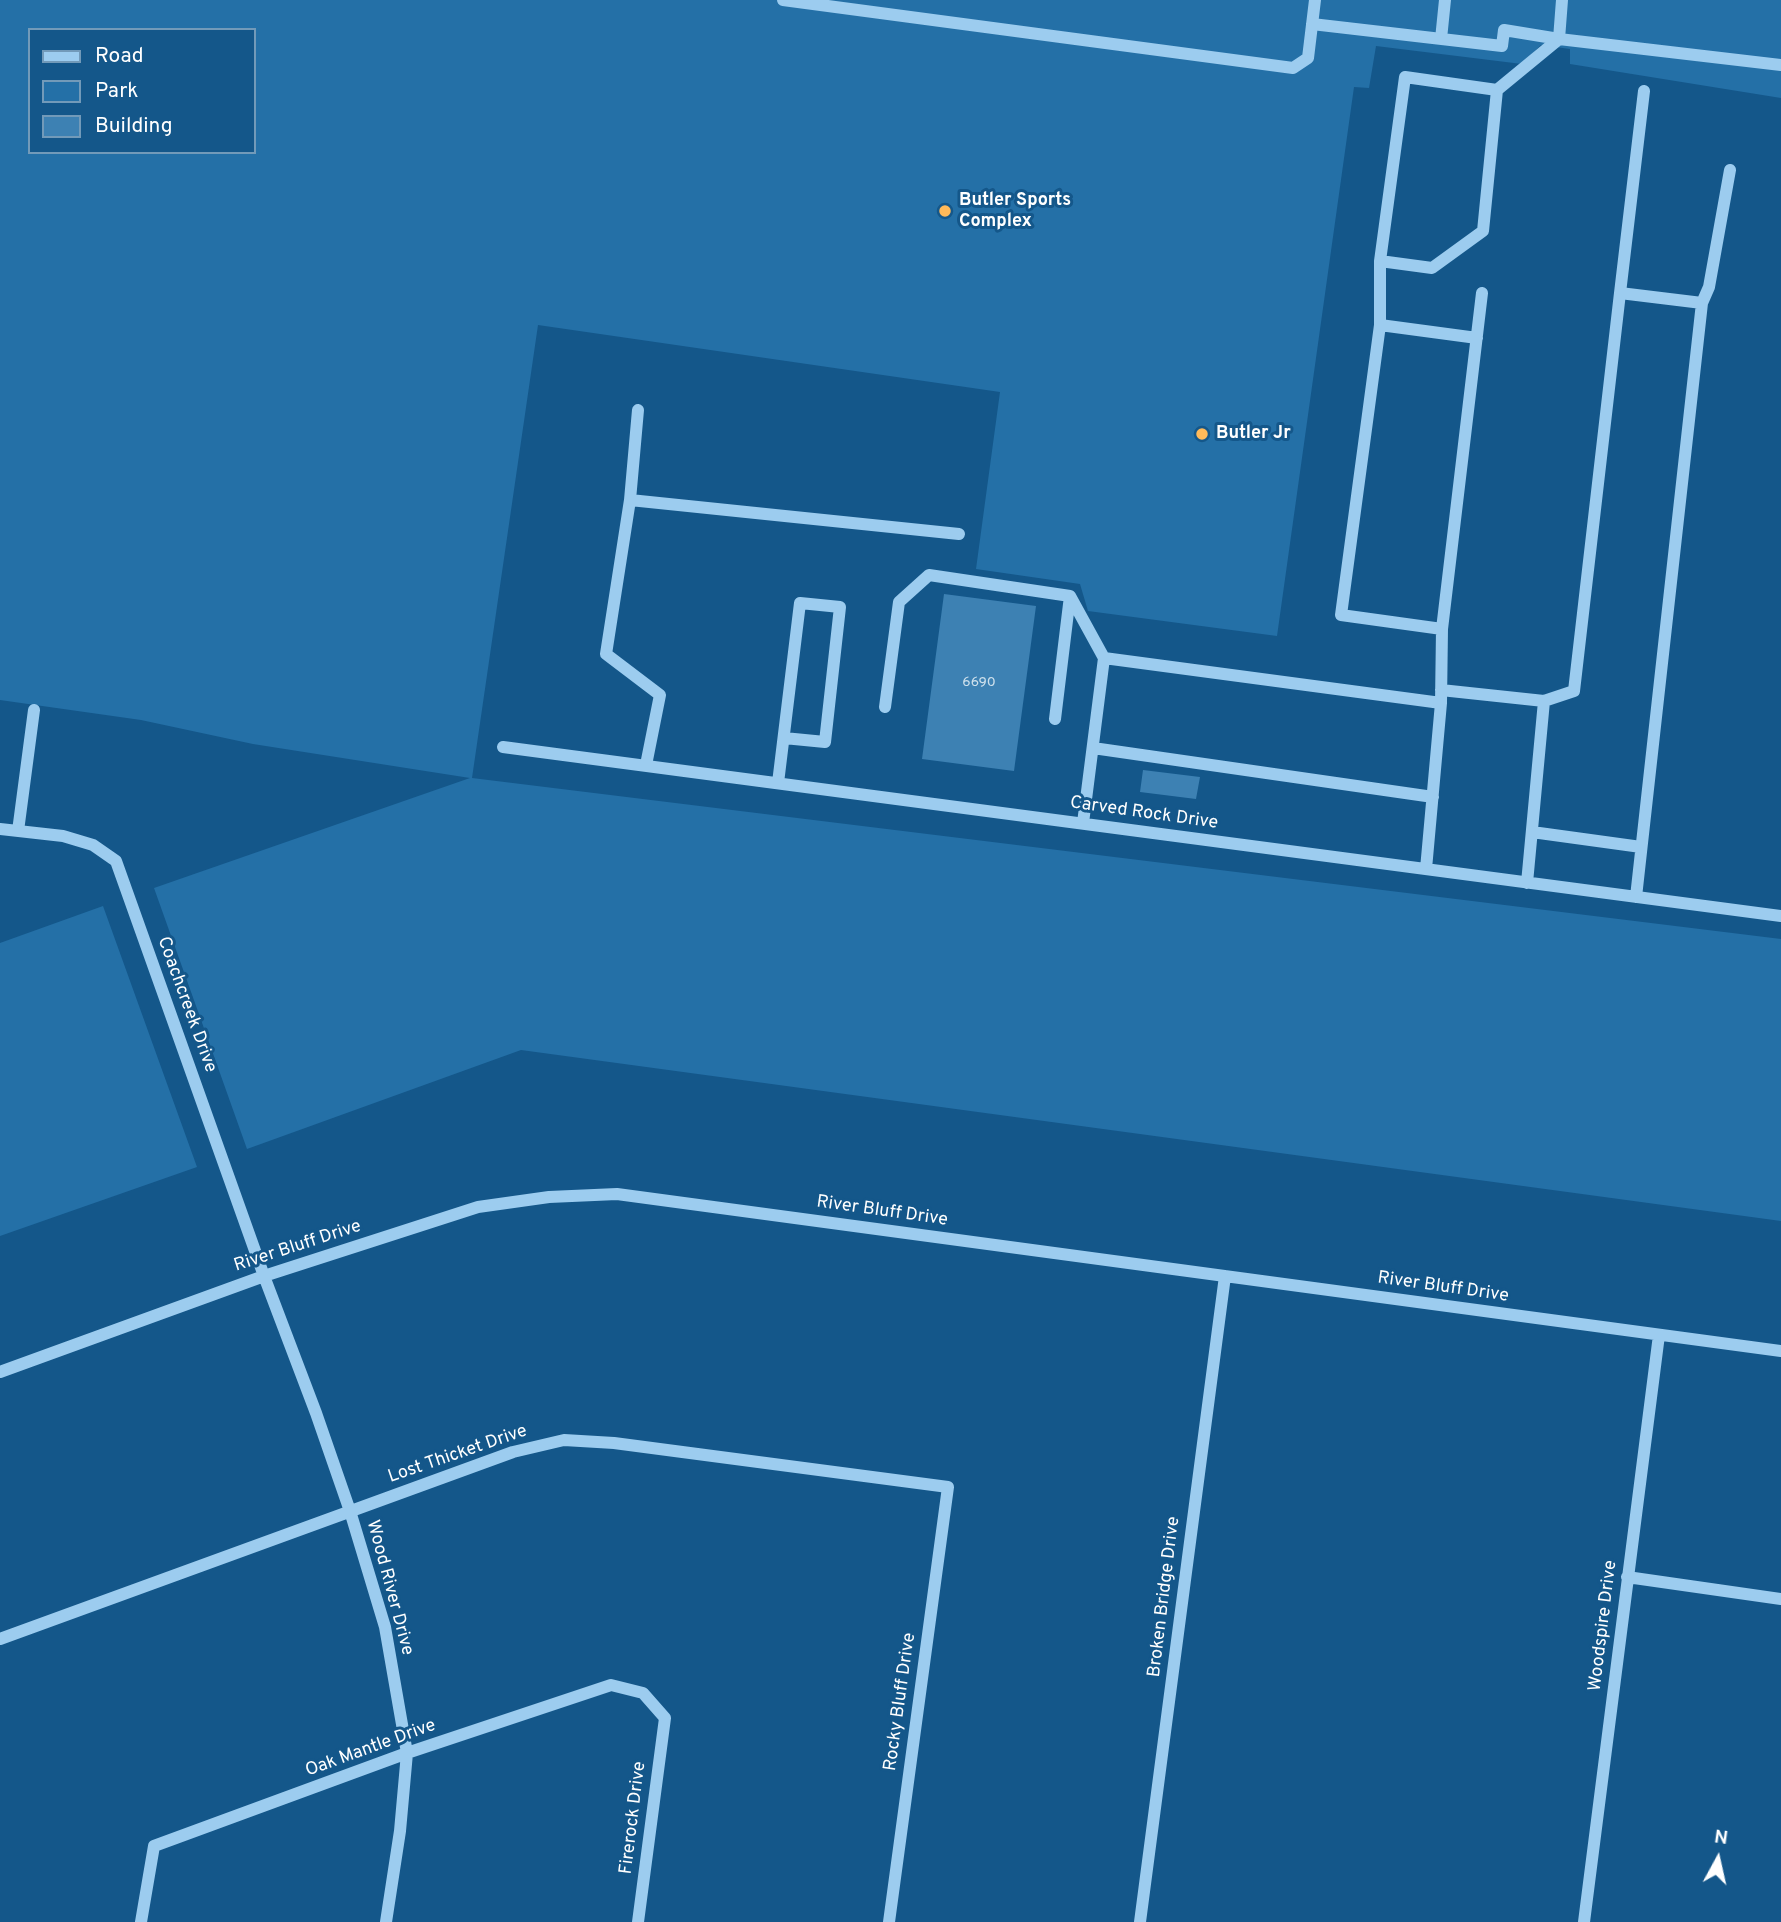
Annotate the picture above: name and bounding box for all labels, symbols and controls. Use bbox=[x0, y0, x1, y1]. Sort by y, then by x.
legend bbox=[28, 28, 256, 154]
text: Road bbox=[95, 43, 144, 70]
text: Park bbox=[95, 78, 138, 105]
text: Building bbox=[95, 113, 173, 140]
place label: Butler Sports Complex bbox=[959, 190, 1071, 232]
marker: Butler Sports Complex bbox=[937, 203, 953, 219]
place label: Butler Jr bbox=[1216, 423, 1291, 445]
marker: Butler Jr bbox=[1194, 426, 1210, 442]
house number: 6690 bbox=[962, 675, 996, 691]
street label: Carved Rock Drive bbox=[1069, 793, 1219, 835]
street label: Coachcreek Drive bbox=[151, 934, 221, 1076]
street label: River Bluff Drive bbox=[815, 1192, 949, 1232]
street label: River Bluff Drive bbox=[232, 1216, 364, 1278]
street label: River Bluff Drive bbox=[1376, 1268, 1510, 1308]
street label: Lost Thicket Drive bbox=[386, 1421, 530, 1489]
street label: Broken Bridge Drive bbox=[1144, 1515, 1186, 1679]
street label: Wood River Drive bbox=[361, 1518, 417, 1658]
street label: Woodspire Drive bbox=[1585, 1559, 1623, 1693]
street label: Rocky Bluff Drive bbox=[881, 1631, 921, 1773]
street label: Oak Mantle Drive bbox=[303, 1715, 439, 1783]
street label: Firerock Drive bbox=[616, 1760, 652, 1876]
north arrow bbox=[1683, 1824, 1753, 1894]
text: N bbox=[1712, 1825, 1729, 1851]

